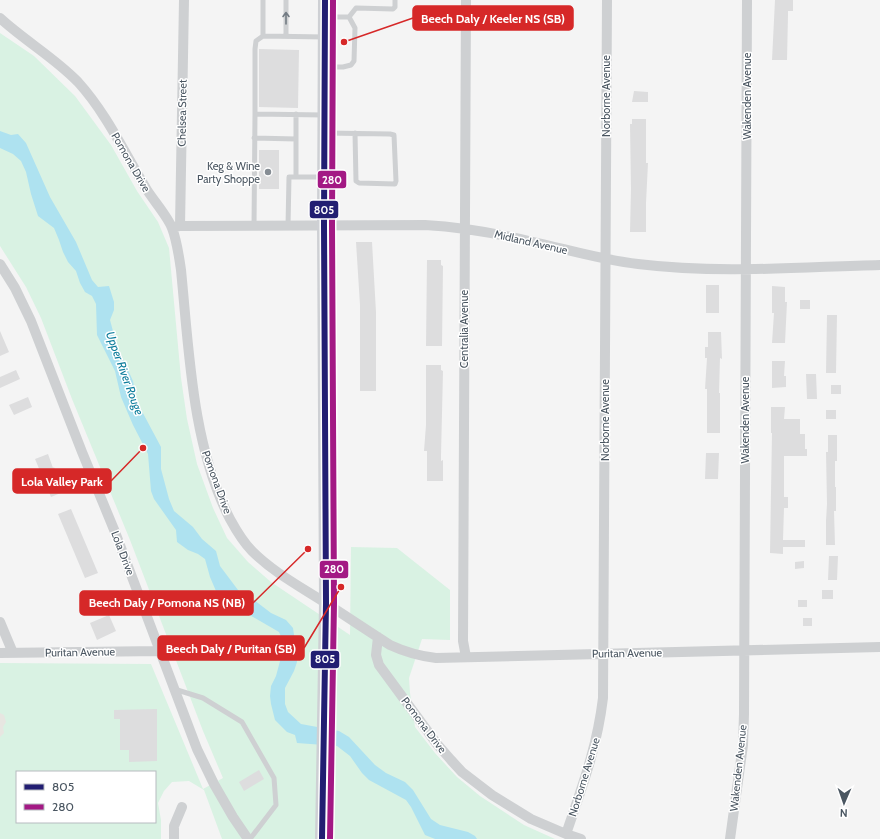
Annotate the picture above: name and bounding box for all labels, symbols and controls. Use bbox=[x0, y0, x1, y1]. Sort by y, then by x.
callout: Beech Daly / Keeler NS (SB) bbox=[413, 6, 573, 30]
text: Beech Daly / Keeler NS (SB) bbox=[421, 11, 565, 26]
one-way arrow bbox=[282, 12, 290, 25]
street label: Wakenden Avenue bbox=[740, 52, 754, 139]
street label: Norborne Avenue bbox=[599, 55, 613, 137]
street label: Chelsea Street bbox=[174, 79, 190, 147]
street label: Pomona Drive bbox=[108, 130, 154, 195]
place label: Keg & Wine Party Shoppe bbox=[197, 159, 260, 186]
marker: Keg & Wine Party Shoppe bbox=[263, 167, 273, 177]
line badge: 280 bbox=[317, 170, 347, 189]
text: 280 bbox=[322, 173, 342, 187]
line badge: 805 bbox=[309, 200, 339, 219]
text: 805 bbox=[314, 203, 334, 217]
street label: Midland Avenue bbox=[493, 227, 569, 257]
street label: Centralia Avenue bbox=[457, 290, 471, 368]
water label: Upper River Rouge bbox=[103, 329, 147, 417]
street label: Wakenden Avenue bbox=[738, 376, 752, 463]
street label: Norborne Avenue bbox=[598, 379, 612, 461]
street label: Pomona Drive bbox=[199, 448, 235, 516]
callout: Lola Valley Park bbox=[13, 469, 111, 493]
text: Lola Valley Park bbox=[21, 474, 103, 489]
street label: Lola Drive bbox=[108, 529, 138, 578]
line badge: 280 bbox=[319, 560, 349, 579]
text: 280 bbox=[324, 562, 344, 576]
callout: Beech Daly / Pomona NS (NB) bbox=[80, 591, 253, 615]
text: Beech Daly / Pomona NS (NB) bbox=[89, 595, 245, 610]
callout: Beech Daly / Puritan (SB) bbox=[158, 636, 304, 660]
text: Beech Daly / Puritan (SB) bbox=[166, 641, 296, 656]
street label: Puritan Avenue bbox=[45, 644, 116, 660]
street label: Puritan Avenue bbox=[592, 645, 663, 661]
line badge: 805 bbox=[310, 650, 340, 669]
text: 805 bbox=[315, 652, 335, 666]
street label: Pomona Drive bbox=[398, 694, 450, 756]
street label: Wakenden Avenue bbox=[726, 724, 750, 812]
street label: Norborne Avenue bbox=[565, 735, 603, 818]
legend bbox=[16, 771, 156, 823]
text: 805 bbox=[52, 779, 74, 794]
north arrow bbox=[824, 783, 864, 823]
text: 280 bbox=[52, 799, 74, 814]
text: N bbox=[840, 806, 848, 820]

